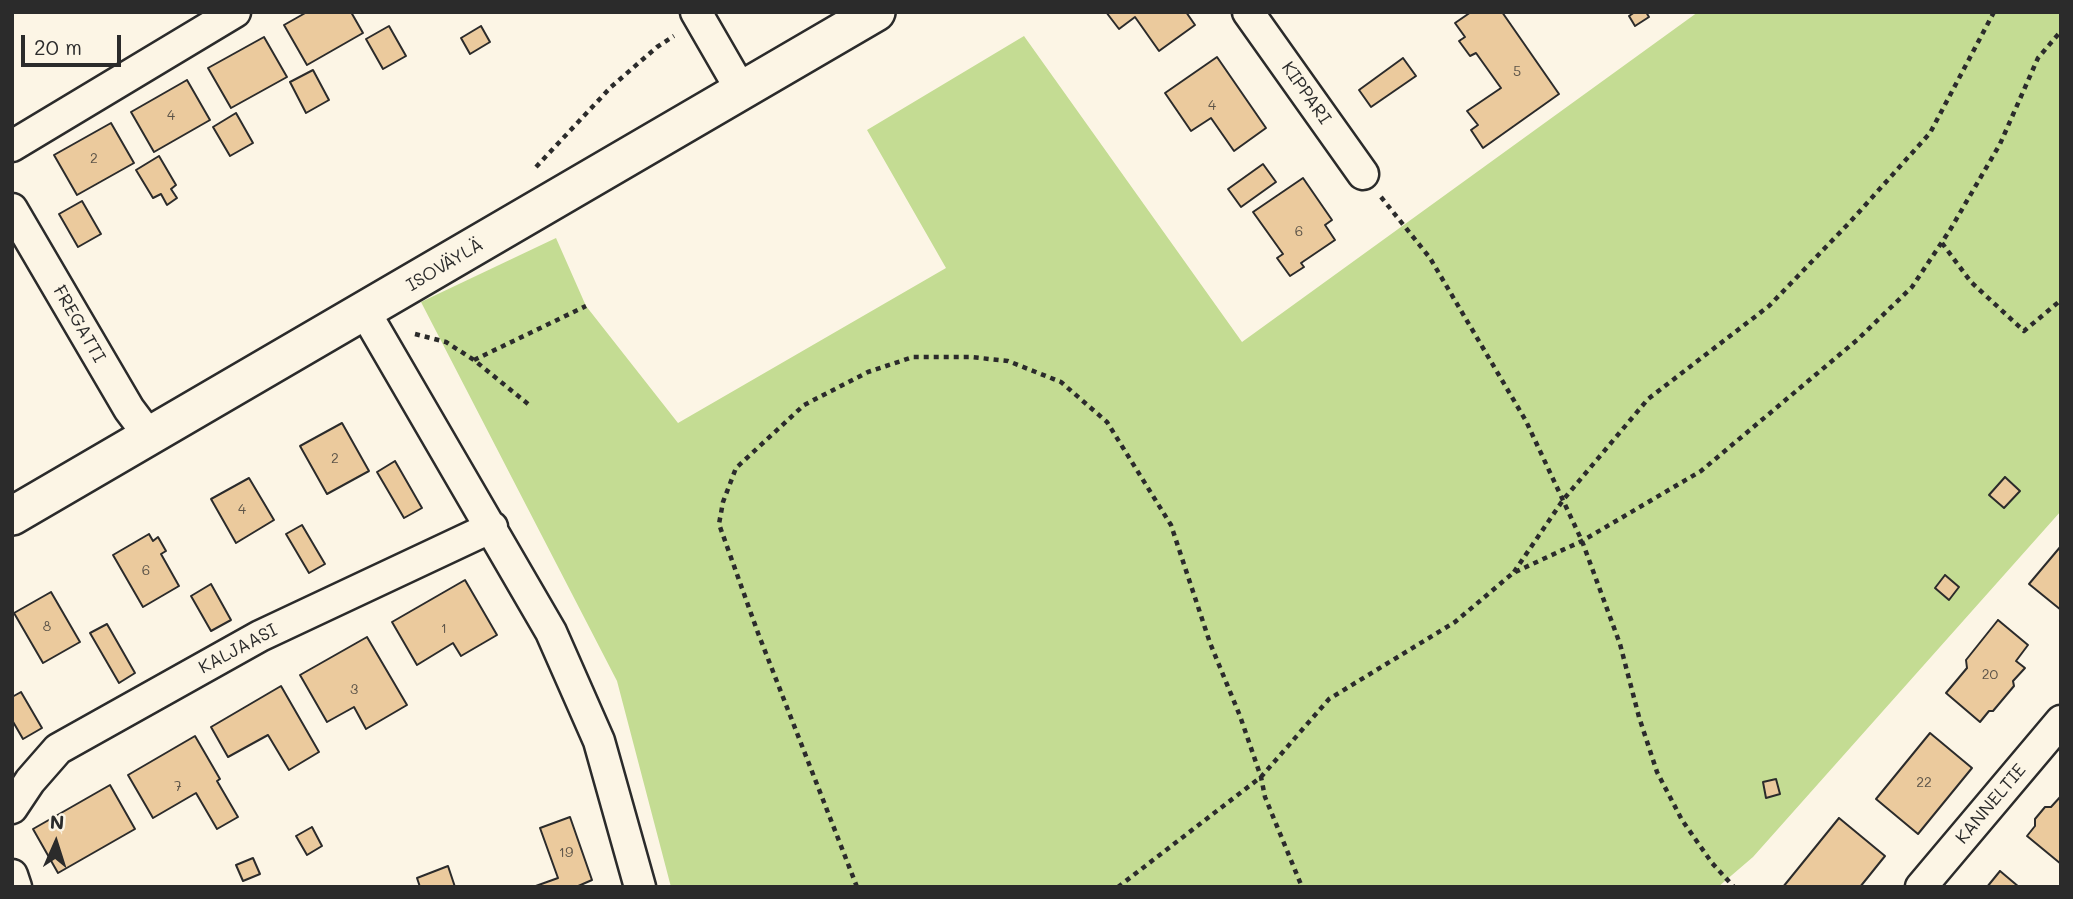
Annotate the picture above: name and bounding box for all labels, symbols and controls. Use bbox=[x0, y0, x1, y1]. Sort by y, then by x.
scale bar bbox=[24, 21, 124, 65]
text: 20 m bbox=[34, 33, 82, 60]
street label: KIPPARI bbox=[1277, 58, 1335, 128]
house number: 5 bbox=[1513, 64, 1521, 80]
house number: 4 bbox=[1208, 98, 1216, 114]
house number: 4 bbox=[167, 108, 175, 124]
house number: 2 bbox=[90, 151, 98, 167]
house number: 6 bbox=[1295, 224, 1303, 240]
street label: ISOVÄYLÄ bbox=[403, 234, 487, 296]
street label: FREGATTI bbox=[48, 282, 110, 366]
house number: 2 bbox=[331, 451, 339, 467]
house number: 4 bbox=[238, 502, 246, 518]
house number: 6 bbox=[142, 563, 150, 579]
house number: 8 bbox=[43, 619, 51, 635]
street label: KALJAASI bbox=[195, 619, 281, 679]
house number: 1 bbox=[441, 621, 447, 637]
house number: 20 bbox=[1982, 667, 1998, 683]
house number: 3 bbox=[350, 682, 358, 698]
street label: KANNELTIE bbox=[1951, 760, 2031, 848]
house number: 22 bbox=[1916, 775, 1932, 791]
house number: 7 bbox=[174, 779, 182, 795]
north arrow bbox=[21, 808, 91, 878]
text: N bbox=[49, 809, 65, 834]
house number: 19 bbox=[559, 845, 573, 861]

